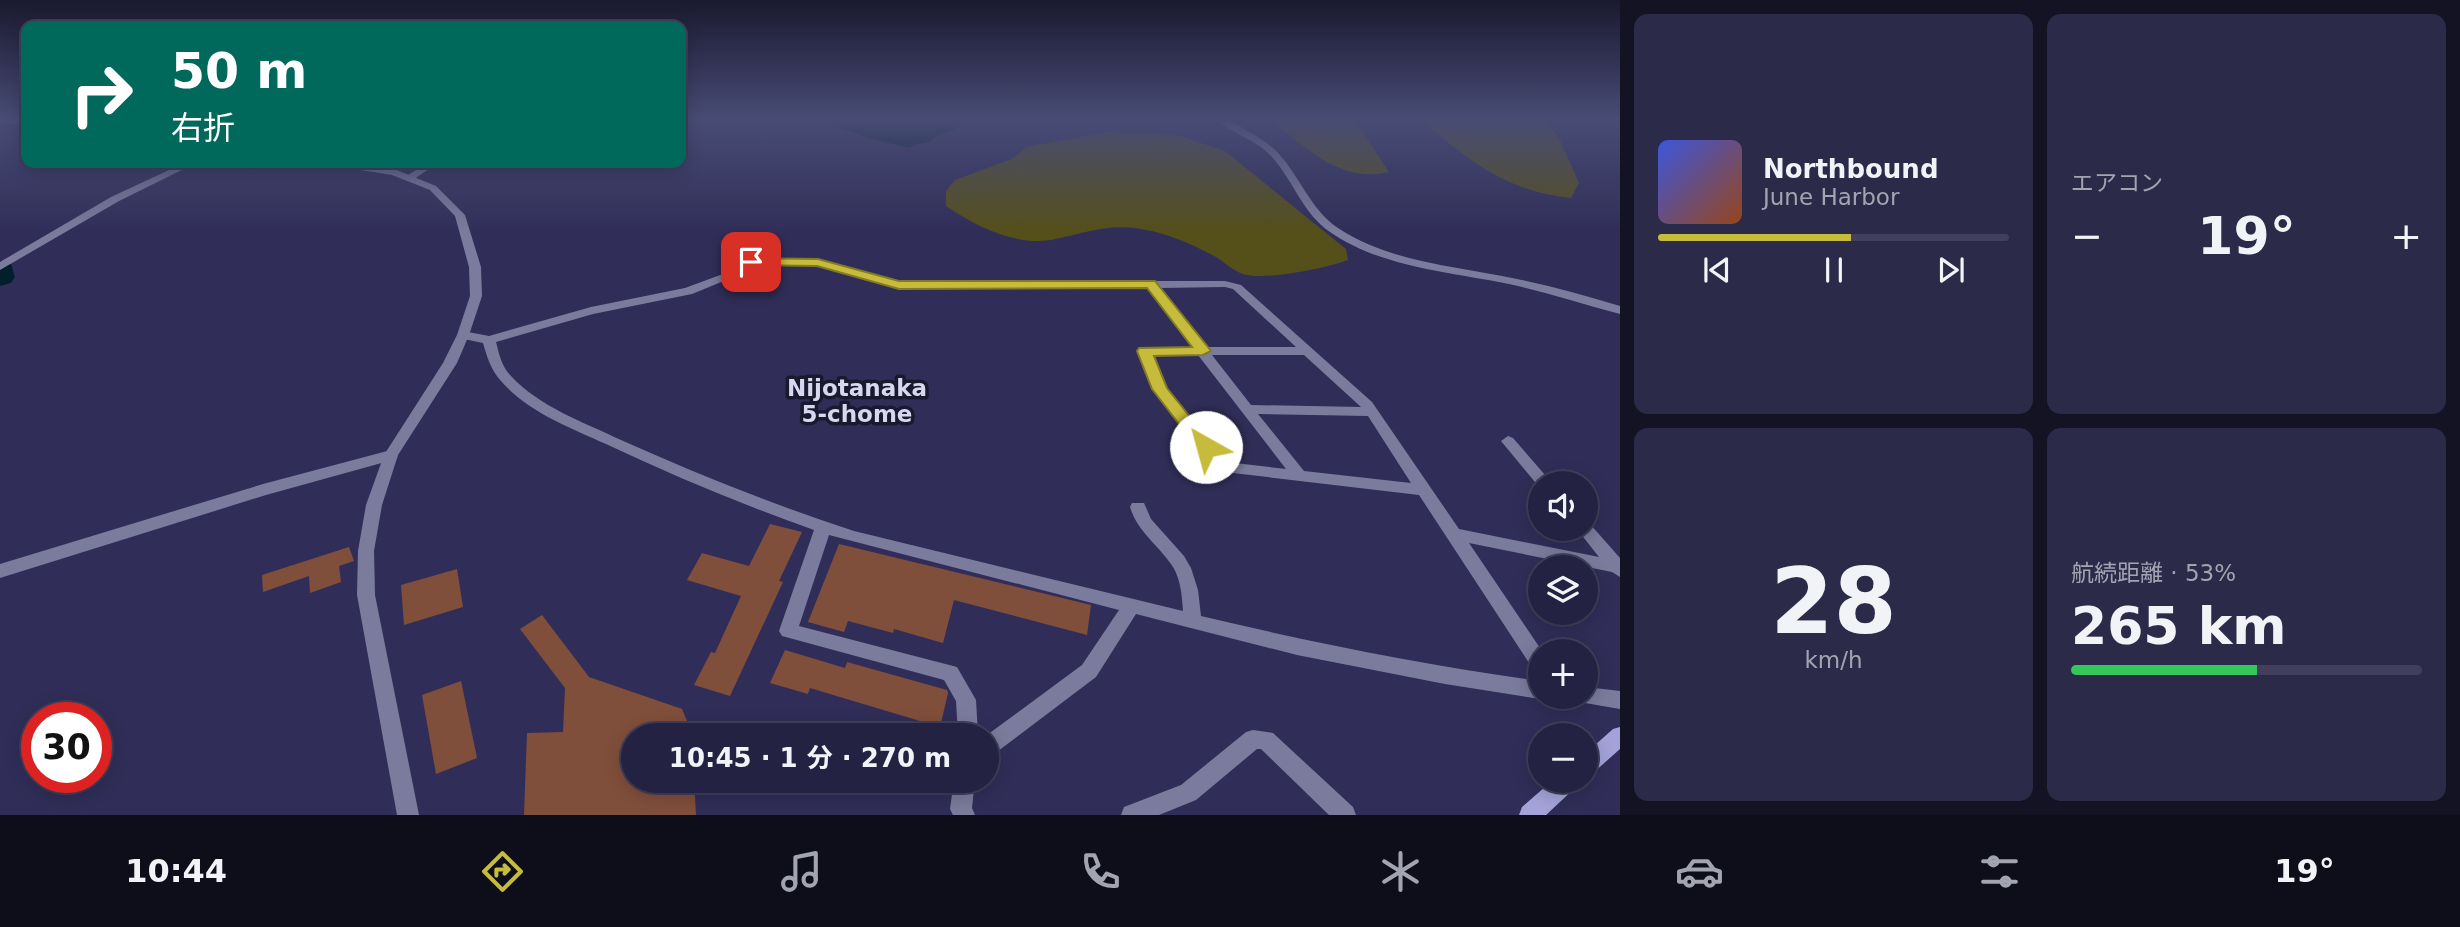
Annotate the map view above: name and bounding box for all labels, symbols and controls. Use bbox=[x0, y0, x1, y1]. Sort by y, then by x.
text: 50 m bbox=[171, 43, 307, 100]
icon: right bbox=[56, 49, 147, 140]
text: 右折 bbox=[171, 109, 235, 147]
text: Northbound bbox=[1763, 154, 1939, 184]
text: エアコン bbox=[2071, 170, 2163, 196]
text: June Harbor bbox=[1763, 184, 1899, 210]
text: 19° bbox=[2197, 206, 2296, 266]
text: − bbox=[2071, 214, 2103, 258]
text: + bbox=[2390, 214, 2422, 258]
pin bbox=[721, 232, 781, 292]
icon: arrive bbox=[732, 243, 770, 281]
icon: previous bbox=[1698, 251, 1736, 289]
icon: pause bbox=[1815, 251, 1853, 289]
icon: next bbox=[1932, 251, 1970, 289]
district label: Nijotanaka 5-chome bbox=[787, 375, 927, 427]
position arrow bbox=[1169, 410, 1243, 484]
map controls bbox=[1528, 471, 1598, 793]
button: sound bbox=[1528, 471, 1598, 541]
text: 28 bbox=[1770, 549, 1897, 654]
button: layers bbox=[1528, 555, 1598, 625]
text: 航続距離 · 53% bbox=[2071, 560, 2236, 586]
text: 265 km bbox=[2071, 596, 2286, 656]
button: + bbox=[1528, 639, 1598, 709]
text: km/h bbox=[1804, 647, 1863, 673]
speed limit sign: 30 bbox=[21, 702, 112, 793]
button: − bbox=[1528, 723, 1598, 793]
text: 10:45 · 1 分 · 270 m bbox=[669, 743, 951, 773]
icon: directions bbox=[478, 847, 527, 896]
icon: music bbox=[777, 847, 826, 896]
icon: phone bbox=[1076, 847, 1125, 896]
icon: climate bbox=[1376, 847, 1425, 896]
icon: car bbox=[1675, 847, 1724, 896]
icon: filters bbox=[1975, 847, 2024, 896]
text: 10:44 bbox=[125, 852, 227, 890]
text: 19° bbox=[2274, 852, 2335, 890]

